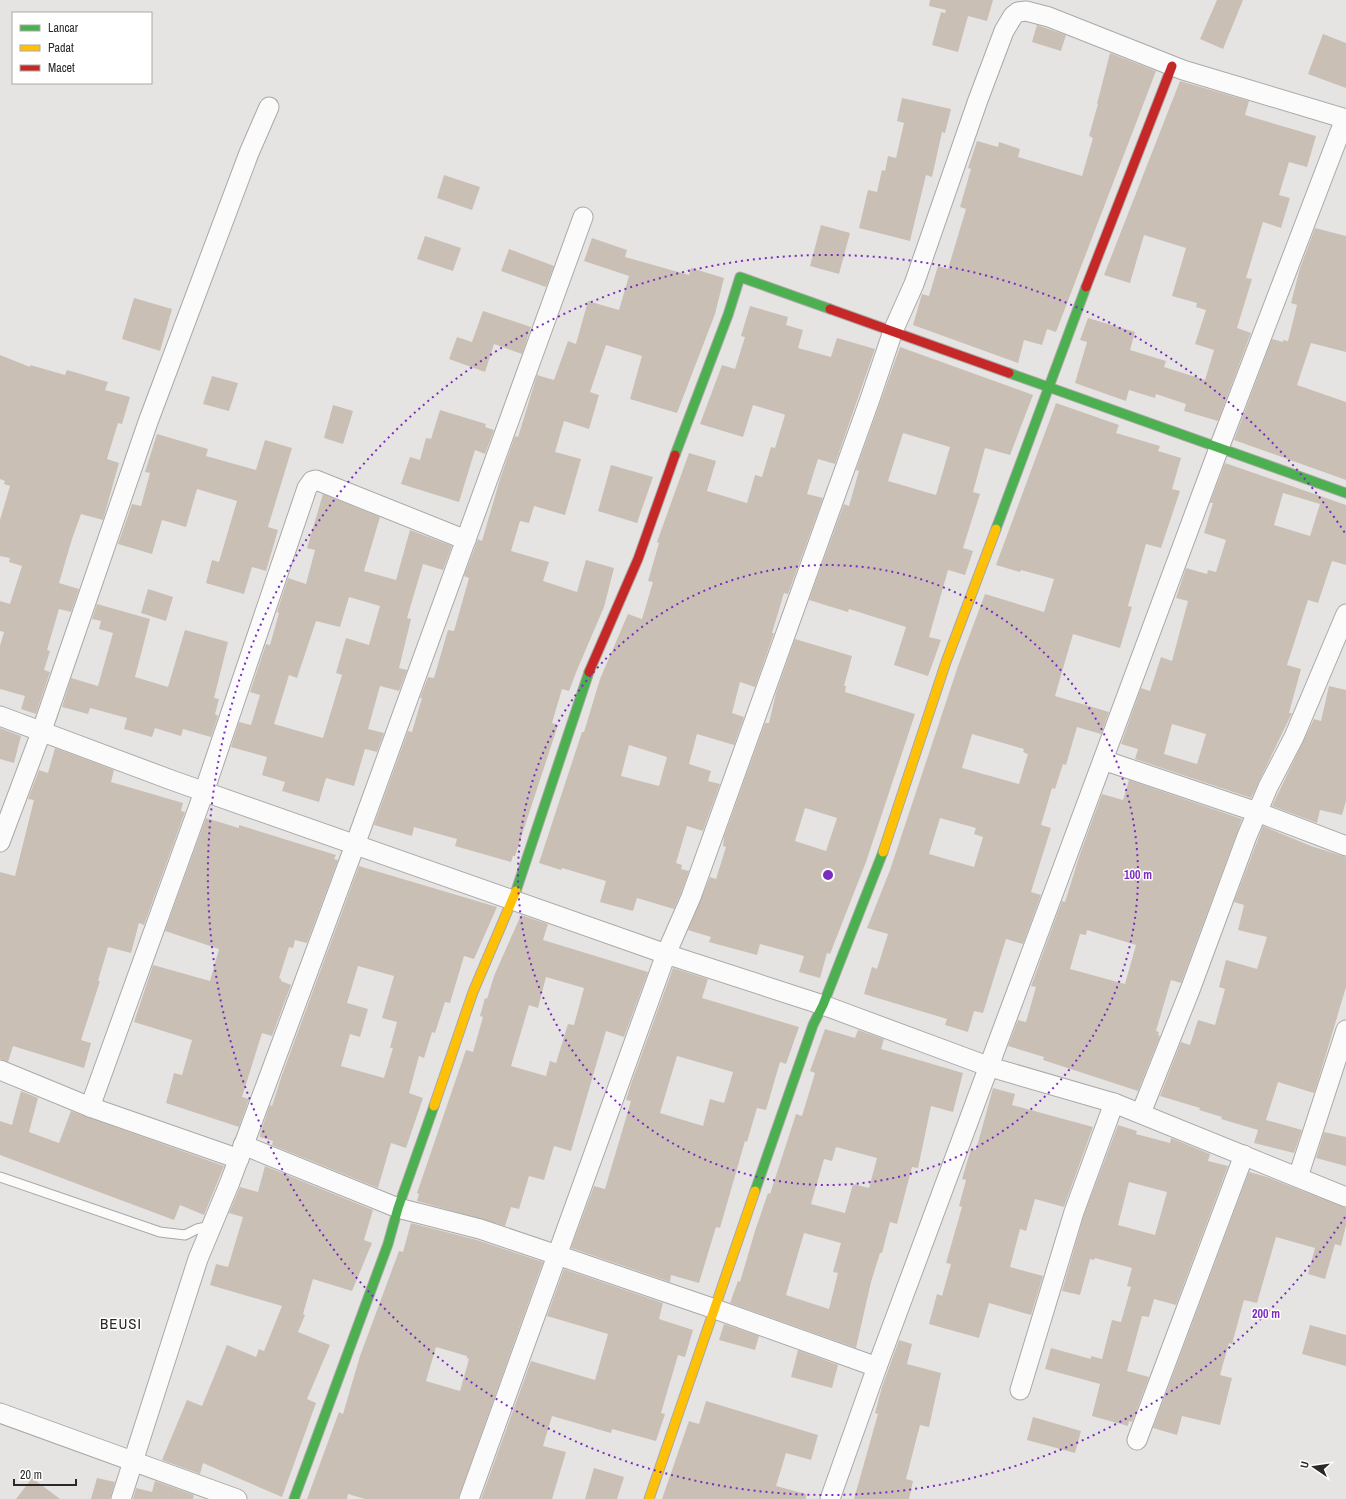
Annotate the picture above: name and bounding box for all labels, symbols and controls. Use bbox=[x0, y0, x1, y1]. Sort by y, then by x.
legend bbox=[12, 12, 152, 84]
text: Lancar bbox=[48, 20, 79, 36]
text: Padat bbox=[48, 40, 74, 56]
text: Macet bbox=[48, 60, 75, 76]
text: 100 m bbox=[1124, 867, 1152, 883]
centre of rings bbox=[821, 868, 835, 882]
text: 200 m bbox=[1252, 1306, 1280, 1322]
district label: BEUSI bbox=[100, 1313, 142, 1334]
north arrow bbox=[1294, 1447, 1334, 1487]
text: U bbox=[1297, 1460, 1312, 1469]
scale bar bbox=[14, 1461, 76, 1487]
text: 20 m bbox=[20, 1467, 42, 1483]

